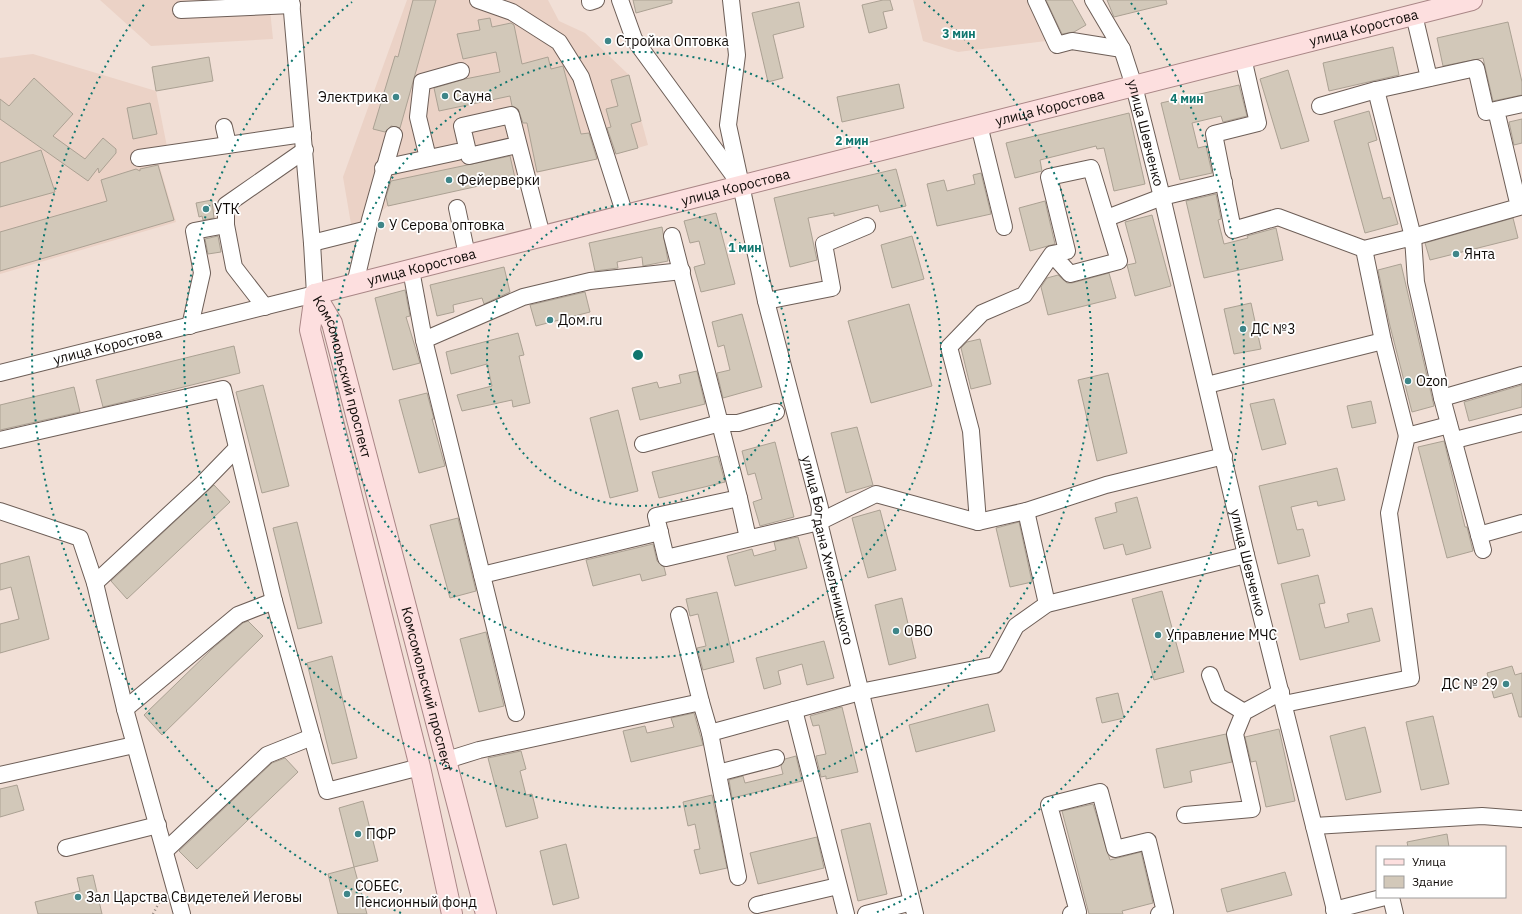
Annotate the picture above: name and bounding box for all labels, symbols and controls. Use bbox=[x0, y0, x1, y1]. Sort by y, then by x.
street label: улица Коростова bbox=[1307, 5, 1420, 50]
text: 3 мин bbox=[942, 26, 976, 41]
place label: Стройка Оптовка bbox=[616, 32, 729, 50]
marker: Стройка Оптовка bbox=[603, 36, 613, 46]
street label: улица Шевченко bbox=[1123, 77, 1168, 188]
street label: улица Коростова bbox=[993, 85, 1106, 130]
place label: Сауна bbox=[453, 87, 492, 105]
place label: Электрика bbox=[318, 88, 389, 106]
marker: Сауна bbox=[440, 91, 450, 101]
text: 4 мин bbox=[1170, 91, 1204, 106]
marker: Электрика bbox=[391, 92, 401, 102]
text: 2 мин bbox=[835, 133, 869, 148]
street label: улица Коростова bbox=[679, 165, 792, 210]
place label: Фейерверки bbox=[457, 171, 540, 189]
marker: Фейерверки bbox=[444, 175, 454, 185]
place label: УТК bbox=[214, 200, 240, 218]
marker: УТК bbox=[201, 204, 211, 214]
place label: У Серова оптовка bbox=[389, 216, 505, 234]
marker: У Серова оптовка bbox=[376, 220, 386, 230]
text: 1 мин bbox=[728, 240, 762, 255]
street label: улица Коростова bbox=[365, 244, 478, 289]
place label: Янта bbox=[1464, 245, 1496, 263]
marker: Янта bbox=[1451, 249, 1461, 259]
street label: Комсомольский проспект bbox=[309, 292, 376, 460]
place label: Дом.ru bbox=[558, 311, 603, 329]
marker: Дом.ru bbox=[545, 315, 555, 325]
place label: ДС №3 bbox=[1251, 320, 1296, 338]
street label: улица Коростова bbox=[51, 324, 164, 368]
marker: ДС №3 bbox=[1238, 324, 1248, 334]
centre of rings bbox=[631, 348, 645, 362]
place label: Ozon bbox=[1416, 372, 1448, 390]
marker: Ozon bbox=[1403, 376, 1413, 386]
street label: улица Богдана Хмельницкого bbox=[798, 453, 858, 647]
street label: улица Шевченко bbox=[1227, 507, 1270, 618]
street label: Комсомольский проспект bbox=[397, 605, 458, 774]
place label: ОВО bbox=[904, 622, 933, 640]
marker: ОВО bbox=[891, 626, 901, 636]
place label: Управление МЧС bbox=[1166, 626, 1278, 644]
marker: Управление МЧС bbox=[1153, 630, 1163, 640]
place label: ДС № 29 bbox=[1442, 675, 1498, 693]
marker: ДС № 29 bbox=[1501, 679, 1511, 689]
place label: ПФР bbox=[366, 825, 396, 843]
marker: ПФР bbox=[353, 829, 363, 839]
legend bbox=[1376, 846, 1506, 898]
text: Улица bbox=[1412, 854, 1446, 869]
text: Здание bbox=[1412, 874, 1454, 889]
place label: СОБЕС, Пенсионный фонд bbox=[355, 877, 477, 911]
place label: Зал Царства Свидетелей Иеговы bbox=[86, 888, 302, 906]
marker: СОБЕС, Пенсионный фонд bbox=[342, 889, 352, 899]
marker: Зал Царства Свидетелей Иеговы bbox=[73, 892, 83, 902]

